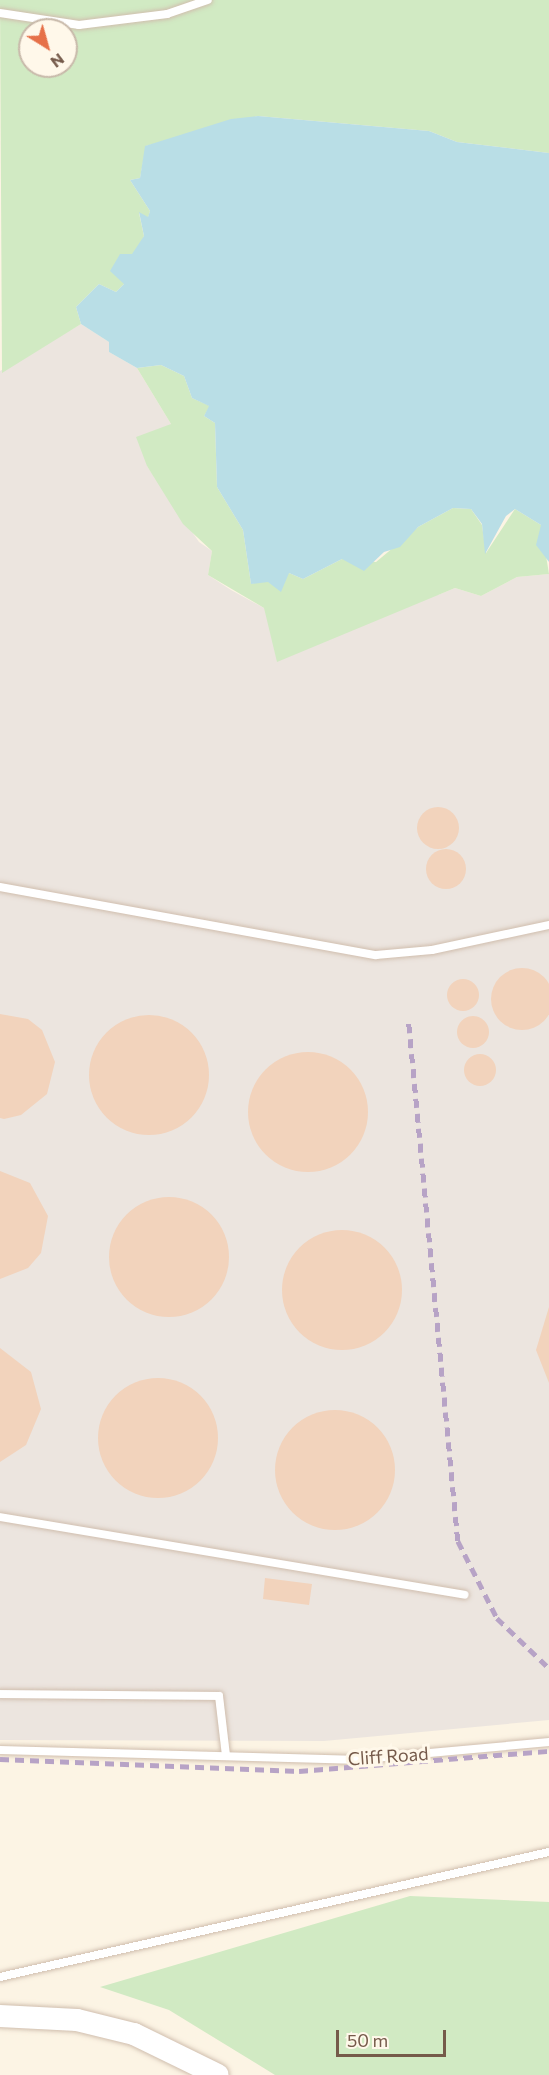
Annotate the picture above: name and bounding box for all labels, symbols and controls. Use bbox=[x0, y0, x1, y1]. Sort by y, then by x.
north arrow bbox=[18, 18, 78, 78]
text: N bbox=[47, 50, 68, 72]
street label: Cliff Road bbox=[347, 1742, 429, 1770]
scale bar bbox=[339, 2018, 448, 2056]
text: 50 m bbox=[347, 2029, 388, 2051]

